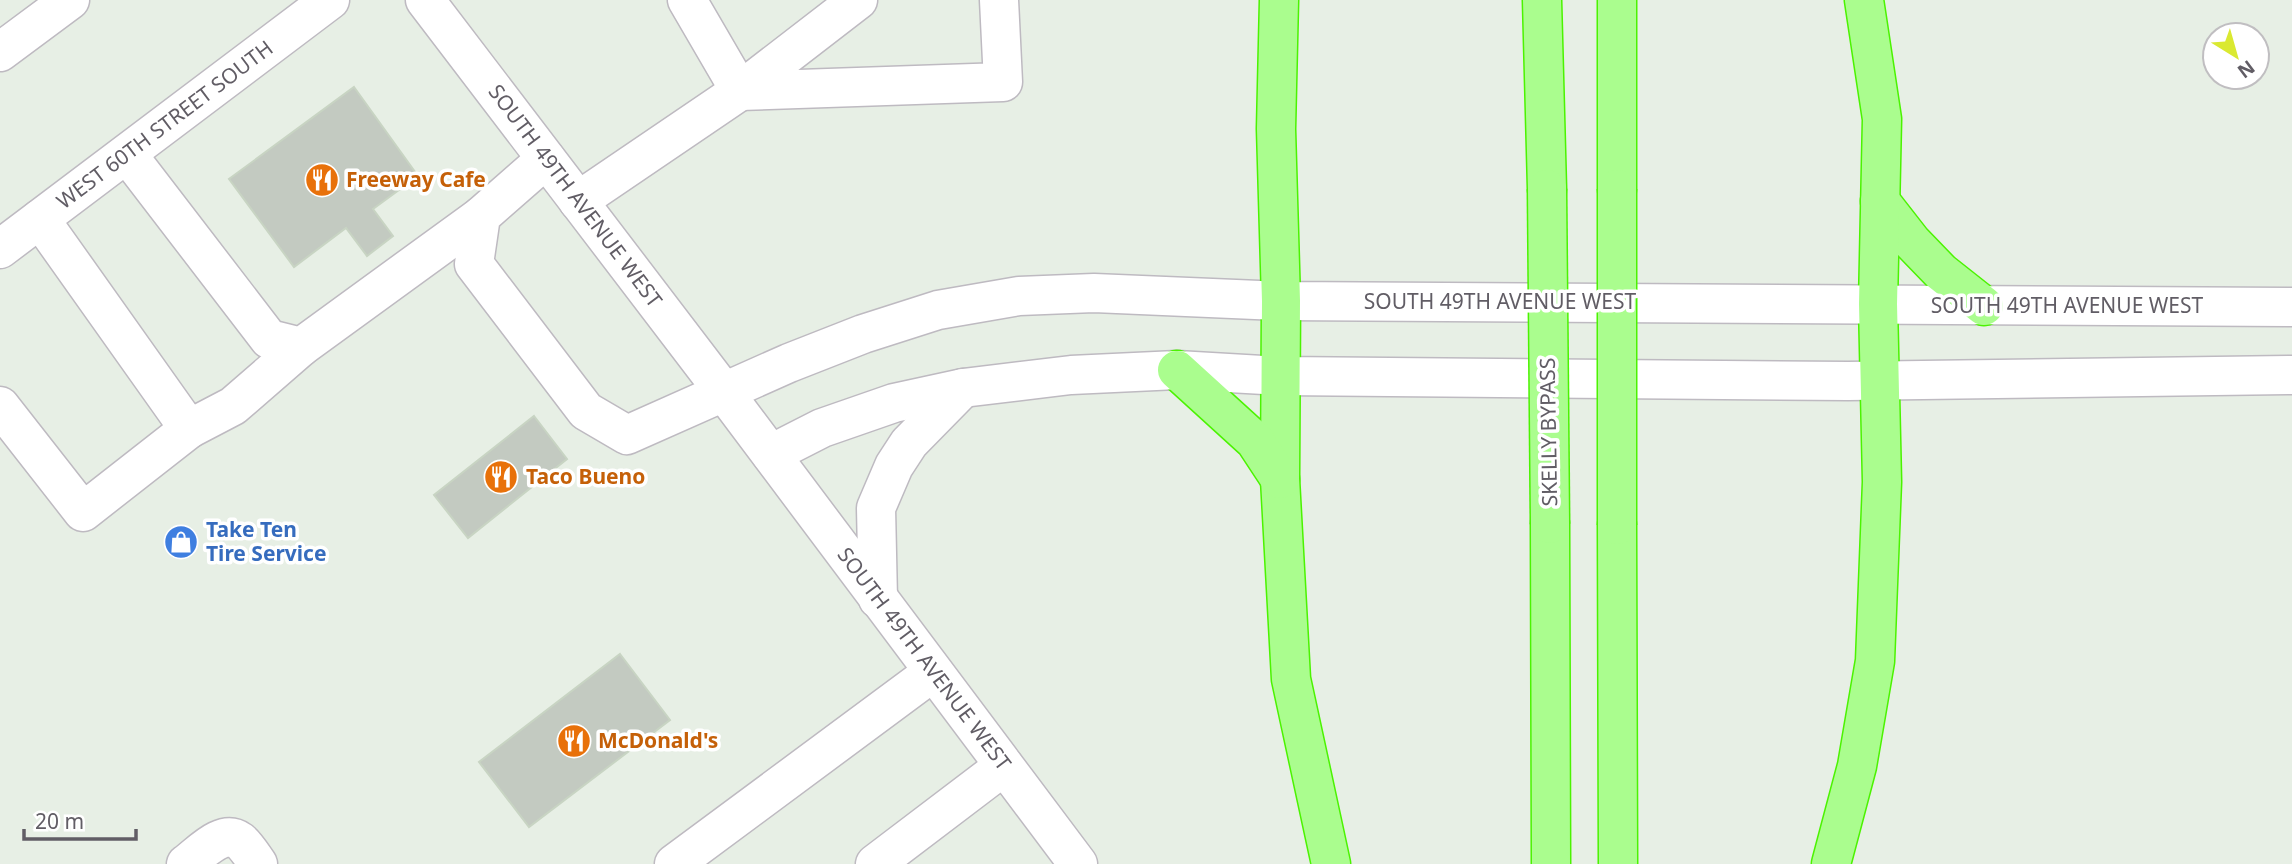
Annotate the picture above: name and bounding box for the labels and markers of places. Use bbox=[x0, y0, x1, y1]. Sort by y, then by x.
restaurant icon: Freeway Cafe bbox=[303, 161, 341, 199]
place label: Freeway Cafe bbox=[346, 165, 486, 193]
restaurant icon: Taco Bueno bbox=[482, 458, 520, 496]
place label: Taco Bueno bbox=[526, 462, 645, 490]
place label: Take Ten Tire Service bbox=[206, 515, 327, 567]
shop icon: Take Ten Tire Service bbox=[162, 523, 200, 561]
restaurant icon: McDonald's bbox=[555, 722, 593, 760]
place label: McDonald's bbox=[598, 726, 718, 754]

